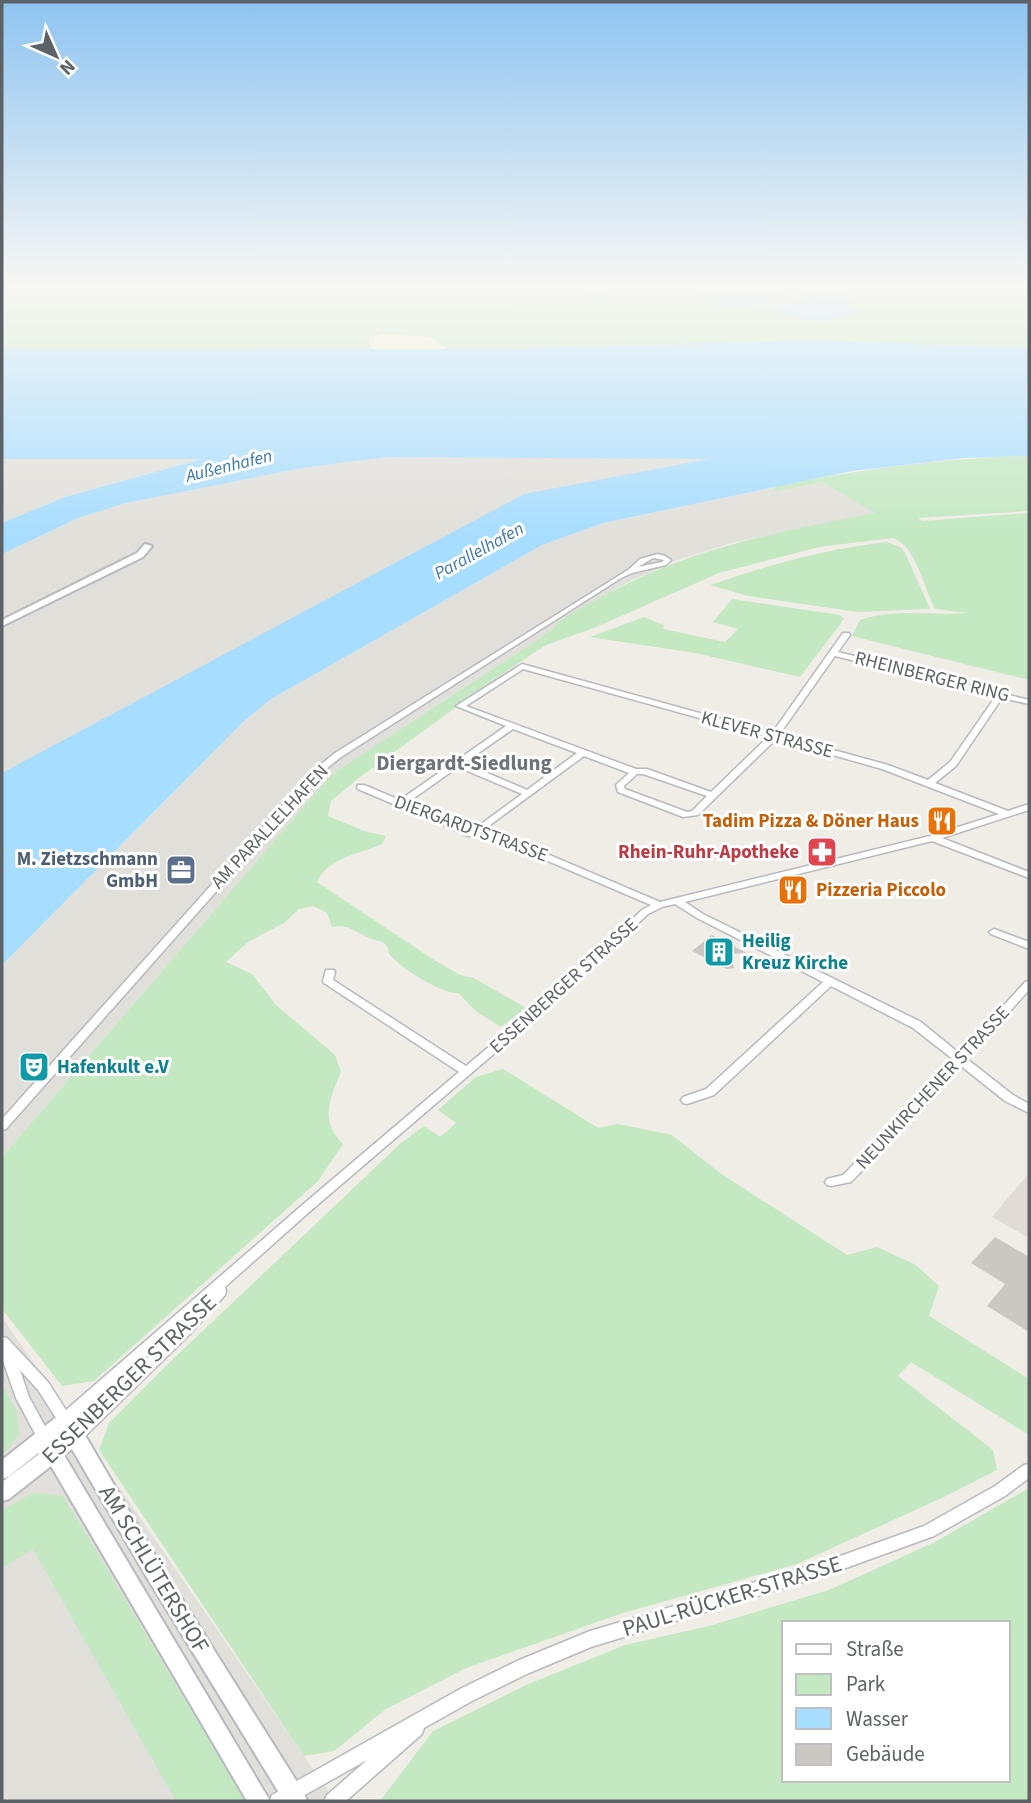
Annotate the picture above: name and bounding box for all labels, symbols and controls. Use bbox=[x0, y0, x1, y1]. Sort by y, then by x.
north arrow bbox=[21, 21, 91, 91]
text: N bbox=[53, 53, 81, 81]
water label: Außenhafen bbox=[182, 443, 275, 489]
water label: Parallelhafen bbox=[430, 516, 528, 586]
street label: RHEINBERGER RING bbox=[852, 645, 1012, 709]
street label: KLEVER STRASSE bbox=[698, 704, 836, 766]
district label: Diergardt-Siedlung bbox=[376, 748, 552, 778]
street label: AM PARALLELHAFEN bbox=[205, 759, 335, 895]
street label: DIERGARDTSTRASSE bbox=[390, 789, 552, 869]
restaurant icon: Tadim Pizza & Döner Haus bbox=[925, 804, 959, 838]
place label: Tadim Pizza & Döner Haus bbox=[703, 808, 919, 835]
pharmacy icon: Rhein-Ruhr-Apotheke bbox=[805, 835, 839, 869]
place label: Rhein-Ruhr-Apotheke bbox=[618, 839, 799, 866]
place label: M. Zietzschmann GmbH bbox=[17, 846, 158, 895]
office icon: M. Zietzschmann GmbH bbox=[164, 853, 198, 887]
restaurant icon: Pizzeria Piccolo bbox=[776, 873, 810, 907]
place label: Pizzeria Piccolo bbox=[816, 877, 946, 904]
street label: ESSENBERGER STRASSE bbox=[484, 912, 644, 1060]
place label: Heilig Kreuz Kirche bbox=[742, 928, 848, 977]
building icon: Heilig Kreuz Kirche bbox=[702, 935, 736, 969]
street label: NEUNKIRCHENER STRASSE bbox=[850, 1000, 1016, 1176]
theatre icon: Hafenkult e.V bbox=[17, 1050, 51, 1084]
place label: Hafenkult e.V bbox=[57, 1054, 169, 1081]
street label: ESSENBERGER STRASSE bbox=[34, 1287, 224, 1471]
street label: AM SCHLÜTERSHOF bbox=[91, 1479, 217, 1659]
street label: PAUL-RÜCKER-STRASSE bbox=[618, 1547, 846, 1645]
legend bbox=[782, 1621, 1010, 1782]
text: Straße bbox=[846, 1634, 904, 1664]
text: Park bbox=[846, 1669, 886, 1699]
text: Wasser bbox=[846, 1704, 909, 1734]
text: Gebäude bbox=[846, 1739, 925, 1769]

